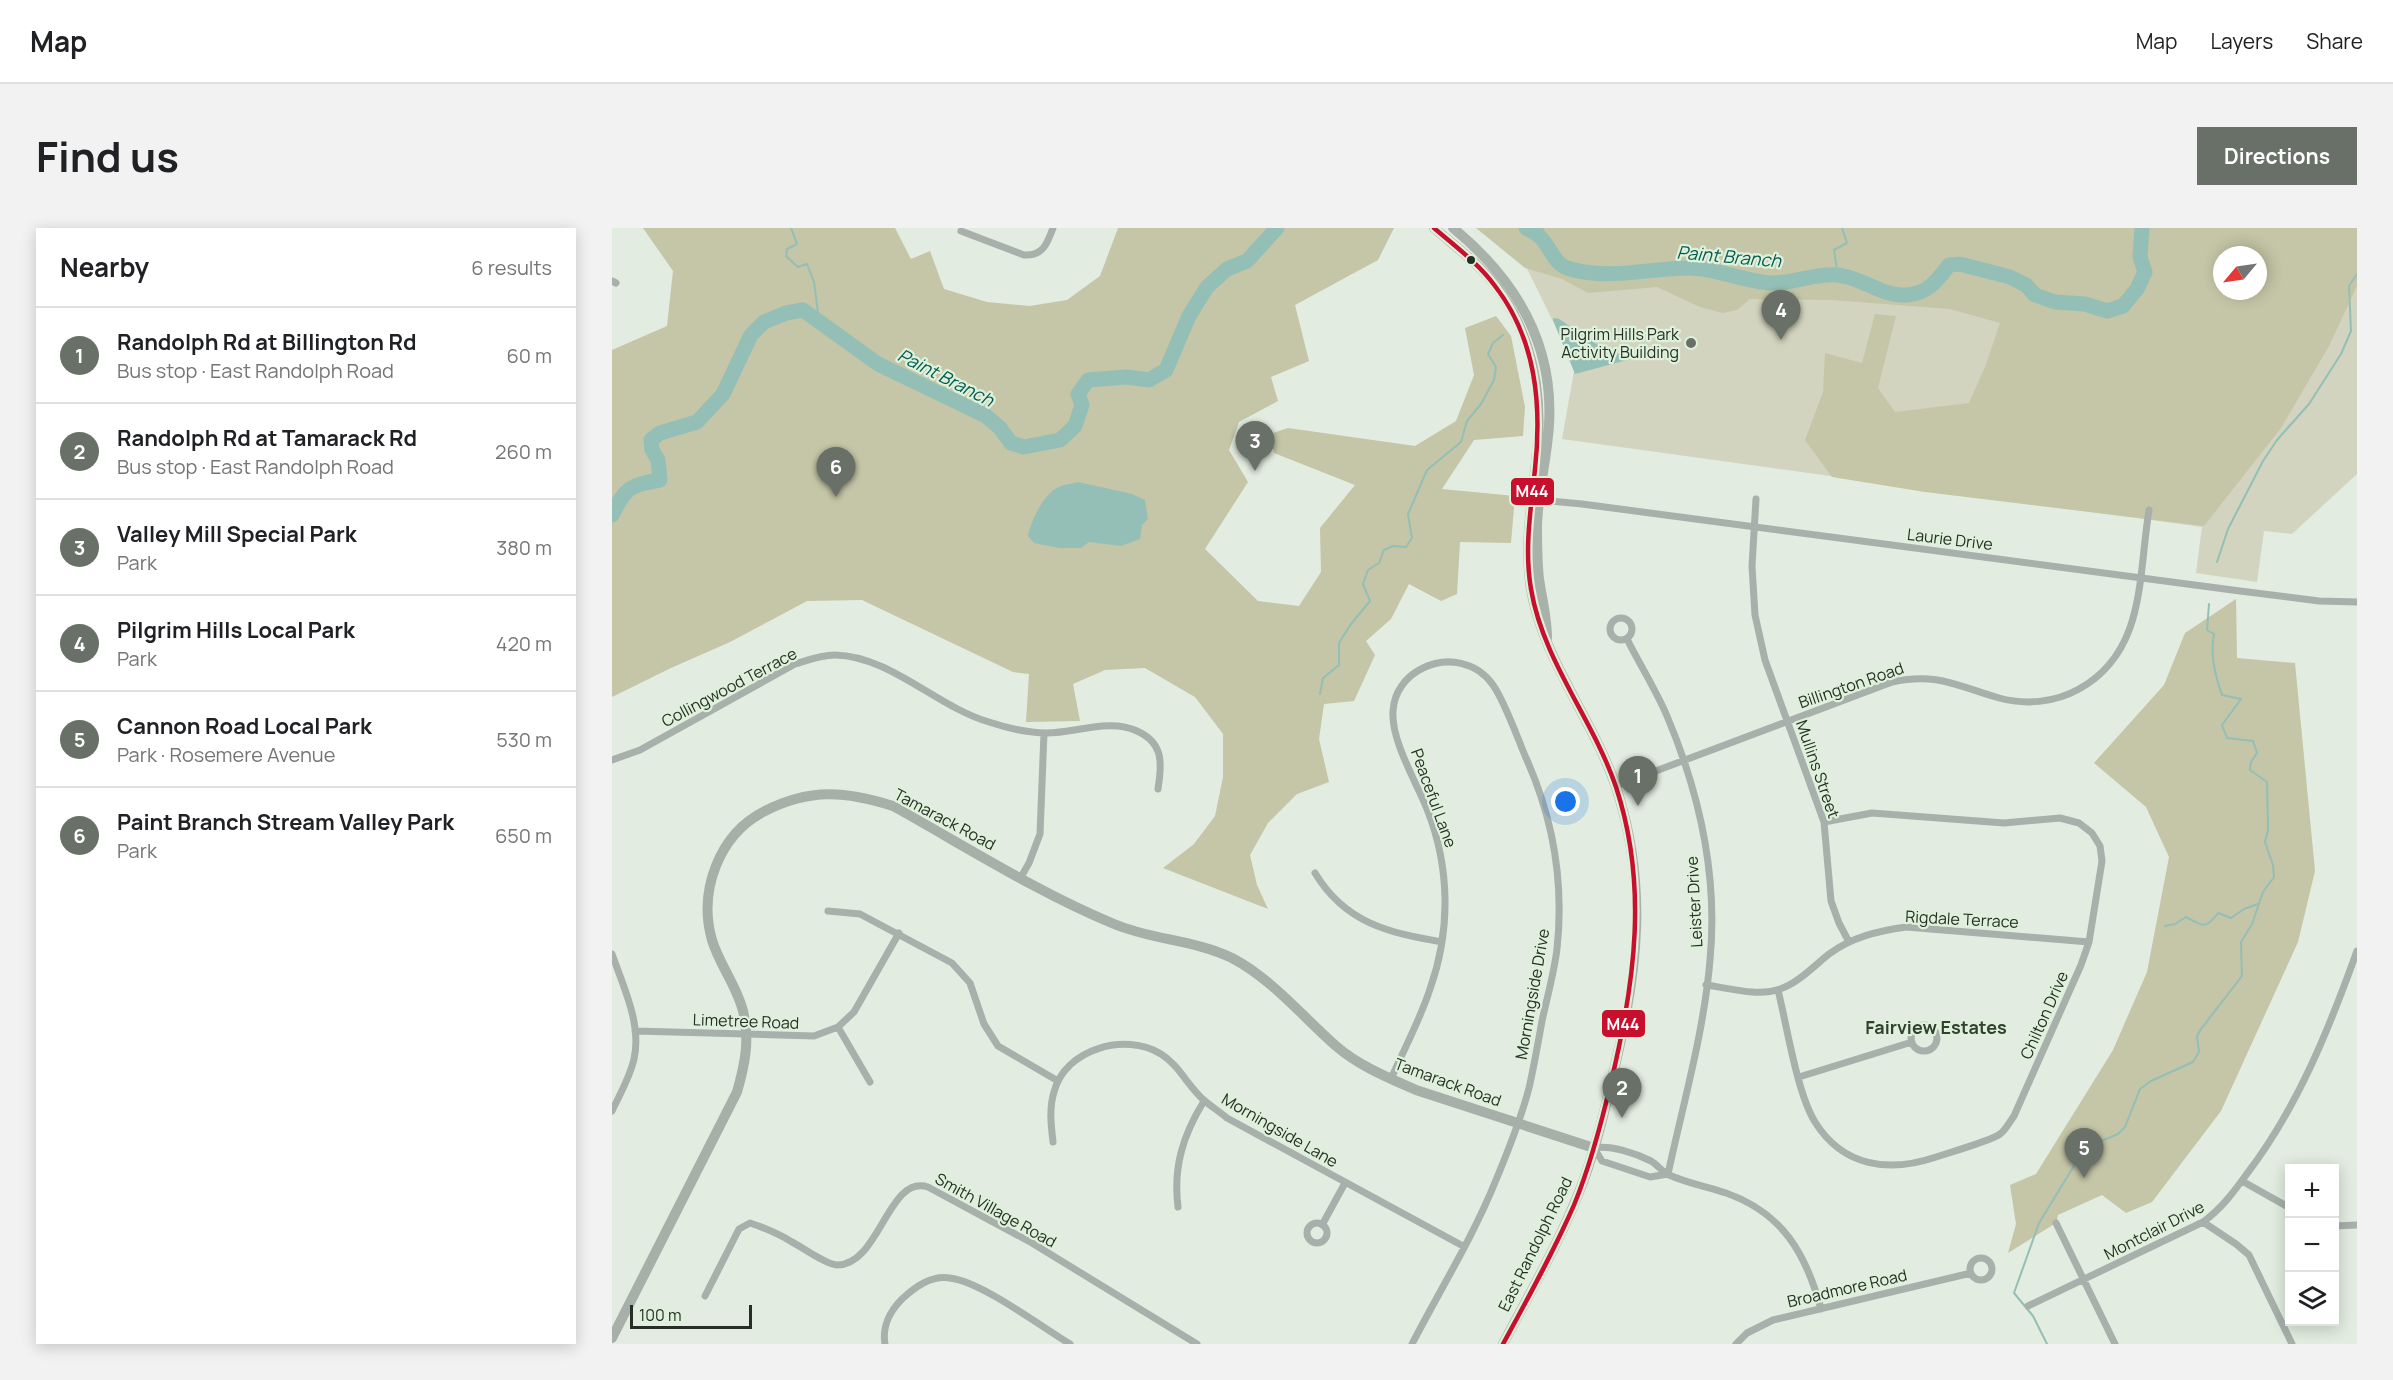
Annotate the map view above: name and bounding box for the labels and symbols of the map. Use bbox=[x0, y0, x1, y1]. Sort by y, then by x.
water label: Paint Branch bbox=[1676, 239, 1783, 273]
north arrow bbox=[2213, 246, 2267, 300]
unlabelled marker bbox=[1465, 254, 1477, 266]
pin: 4 bbox=[1762, 291, 1800, 340]
place label: Pilgrim Hills Park Activity Building bbox=[1560, 323, 1680, 363]
marker: Pilgrim Hills Park Activity Building bbox=[1684, 336, 1698, 350]
water label: Paint Branch bbox=[894, 343, 999, 412]
pin: 3 bbox=[1236, 422, 1274, 471]
pin: 6 bbox=[816, 448, 856, 497]
line badge: M44 bbox=[1510, 477, 1555, 506]
text: M44 bbox=[1516, 480, 1548, 502]
street label: Laurie Drive bbox=[1906, 523, 1994, 555]
street label: Collingwood Terrace bbox=[657, 642, 801, 732]
street label: Billington Road bbox=[1795, 657, 1907, 713]
street label: Mullins Street bbox=[1791, 717, 1845, 821]
street label: Peaceful Lane bbox=[1406, 746, 1462, 850]
pin: 1 bbox=[1618, 756, 1658, 806]
street label: Tamarack Road bbox=[890, 783, 1000, 855]
your location bbox=[1551, 787, 1580, 816]
street label: Leister Drive bbox=[1681, 856, 1707, 948]
street label: Rigdale Terrace bbox=[1905, 905, 2019, 933]
street label: Morningside Drive bbox=[1510, 927, 1554, 1061]
street label: Chilton Drive bbox=[2015, 968, 2073, 1062]
street label: Limetree Road bbox=[692, 1008, 800, 1034]
line badge: M44 bbox=[1601, 1009, 1646, 1038]
text: M44 bbox=[1607, 1013, 1639, 1035]
district label: Fairview Estates bbox=[1865, 1015, 2007, 1039]
street label: Tamarack Road bbox=[1392, 1053, 1504, 1111]
pin: 2 bbox=[1602, 1068, 1642, 1118]
street label: Morningside Lane bbox=[1218, 1088, 1342, 1172]
pin: 5 bbox=[2064, 1128, 2104, 1178]
street label: Smith Village Road bbox=[931, 1167, 1061, 1253]
street label: East Randolph Road bbox=[1493, 1173, 1577, 1315]
street label: Montclair Drive bbox=[2100, 1195, 2208, 1265]
street label: Broadmore Road bbox=[1785, 1264, 1909, 1312]
scale bar bbox=[630, 1302, 752, 1330]

